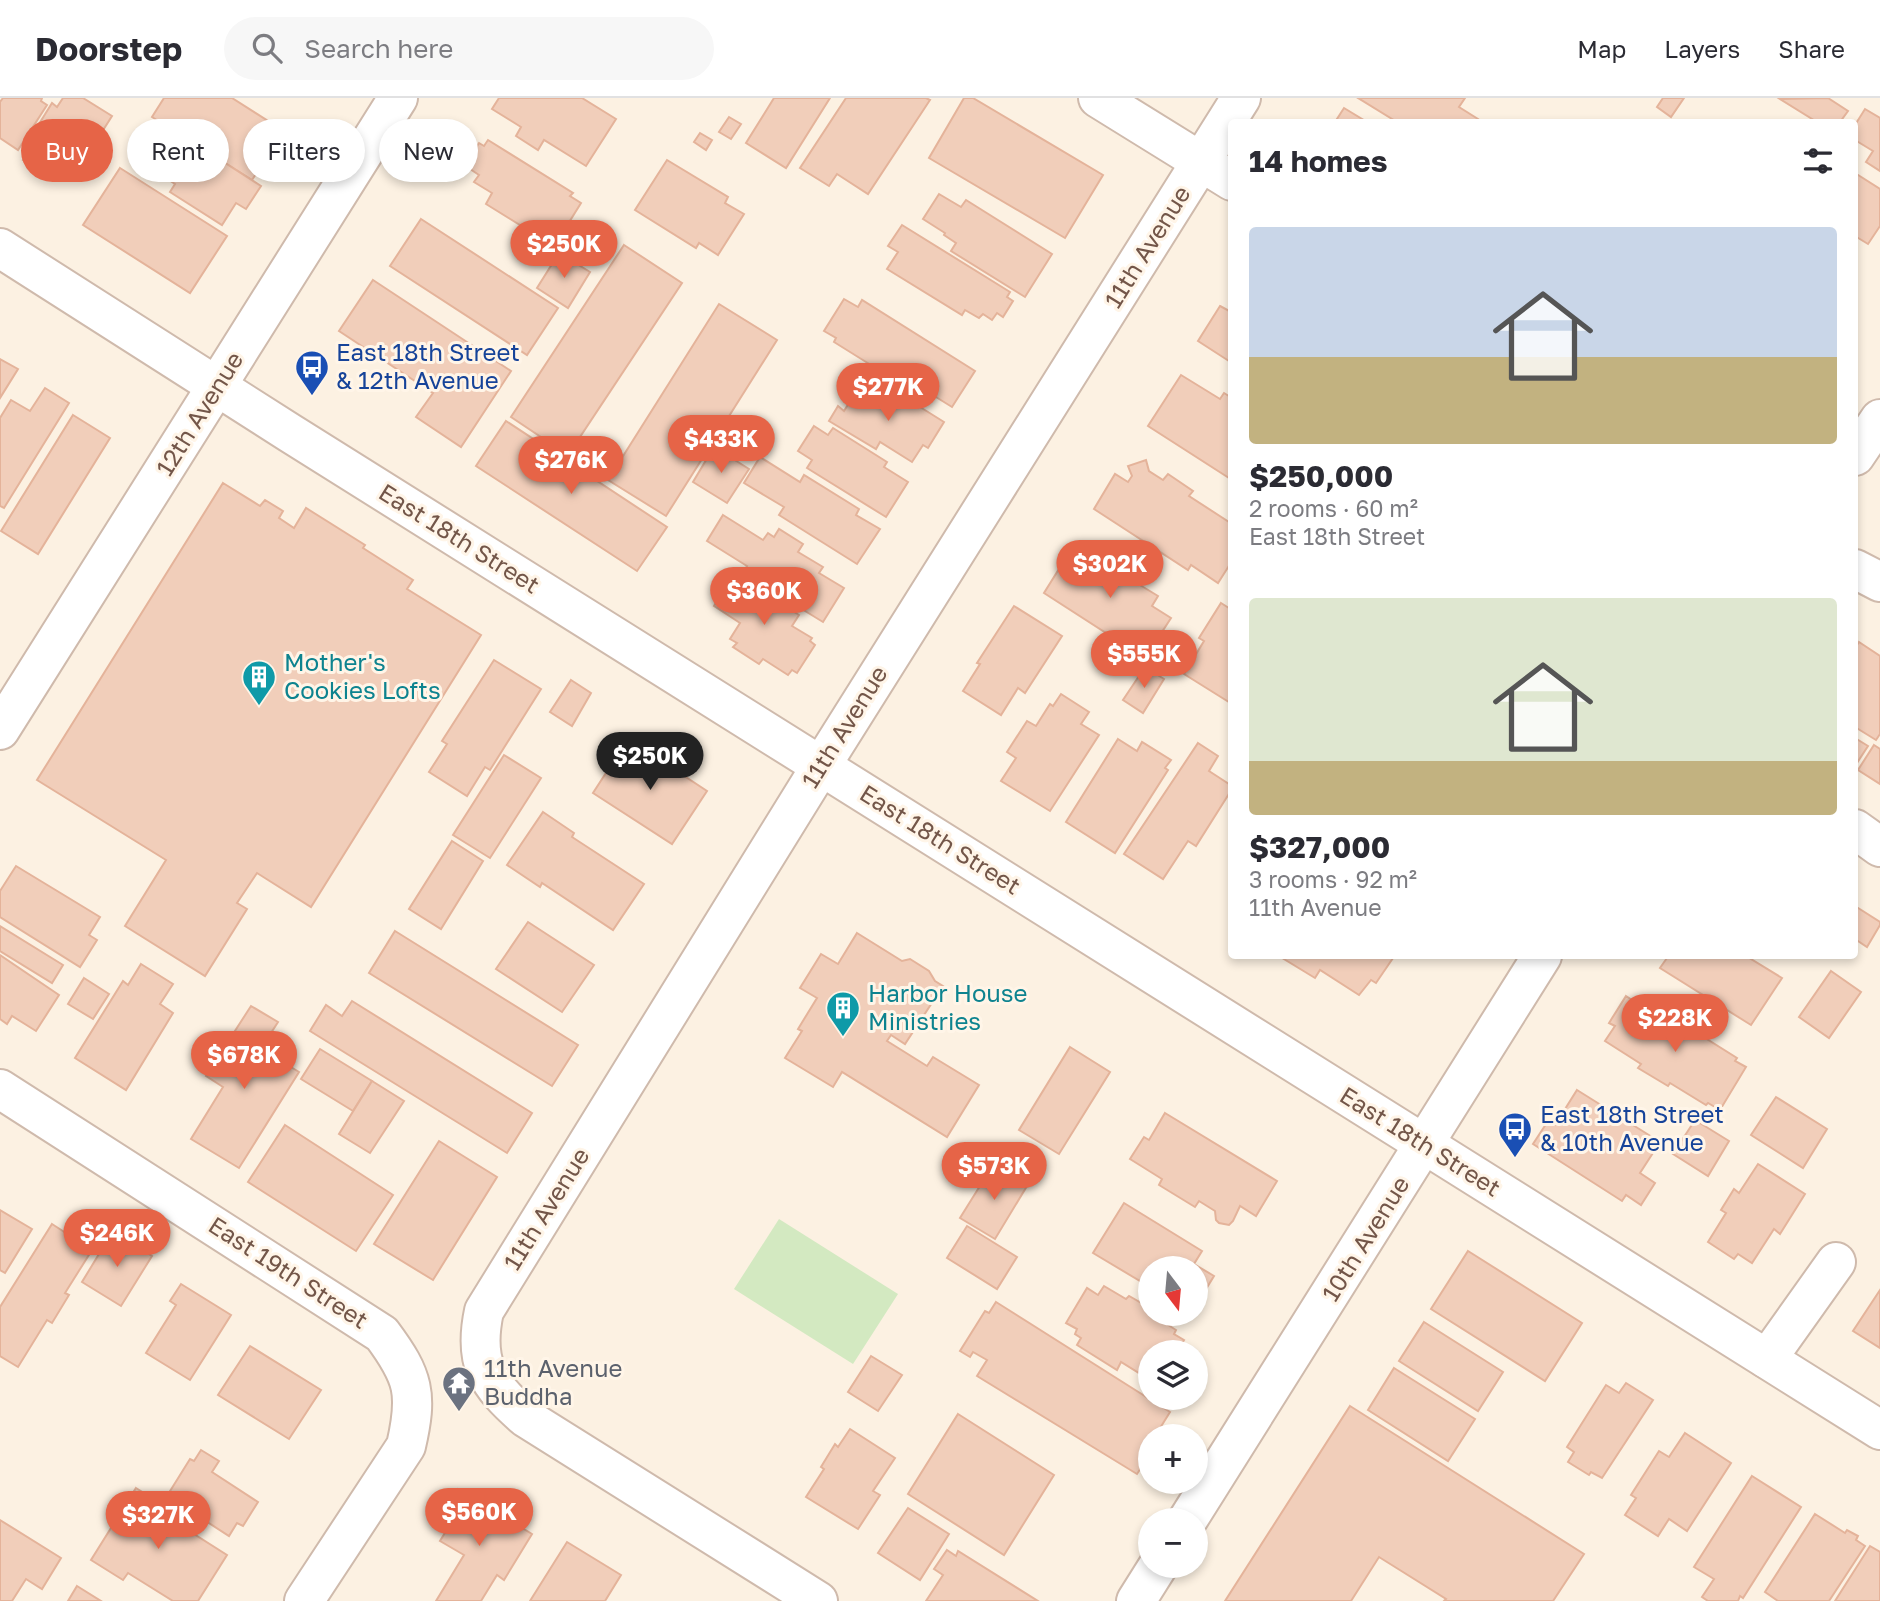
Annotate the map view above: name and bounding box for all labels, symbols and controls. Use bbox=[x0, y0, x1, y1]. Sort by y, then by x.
search box bbox=[224, 17, 714, 80]
text: Doorstep bbox=[35, 29, 182, 68]
icon: search bbox=[248, 29, 286, 67]
text: Search here bbox=[304, 33, 453, 64]
text: Map bbox=[1577, 34, 1626, 63]
text: Layers bbox=[1664, 34, 1740, 63]
text: Share bbox=[1778, 34, 1845, 63]
chip: Buy bbox=[21, 119, 113, 182]
chip: Rent bbox=[127, 119, 229, 182]
chip: Filters bbox=[243, 119, 365, 182]
chip: New bbox=[379, 119, 478, 182]
icon: filters bbox=[1799, 142, 1837, 180]
text: 14 homes bbox=[1249, 143, 1388, 179]
street label: 11th Avenue bbox=[1098, 180, 1196, 313]
pin: $250K bbox=[515, 220, 613, 280]
text: $250K bbox=[526, 229, 602, 257]
icon: home bbox=[1480, 273, 1606, 399]
place label: East 18th Street & 12th Avenue bbox=[336, 337, 520, 394]
street label: 12th Avenue bbox=[149, 346, 248, 481]
bus stop icon: East 18th Street & 12th Avenue bbox=[293, 348, 331, 397]
pin: $277K bbox=[839, 364, 937, 423]
text: $277K bbox=[852, 372, 924, 400]
pin: $433K bbox=[672, 416, 770, 475]
text: $433K bbox=[684, 424, 758, 452]
pin: $276K bbox=[522, 436, 620, 496]
text: $276K bbox=[534, 445, 608, 473]
text: $250,000 bbox=[1249, 458, 1393, 494]
street label: East 18th Street bbox=[374, 477, 545, 599]
text: 2 rooms · 60 m² bbox=[1249, 494, 1418, 522]
text: East 18th Street bbox=[1249, 522, 1425, 550]
pin: $302K bbox=[1061, 540, 1159, 600]
text: $302K bbox=[1072, 549, 1148, 577]
pin: $360K bbox=[715, 568, 813, 627]
text: $360K bbox=[726, 576, 802, 604]
pin: $555K bbox=[1095, 630, 1193, 690]
text: $555K bbox=[1107, 639, 1181, 667]
icon: home bbox=[1480, 644, 1606, 770]
place label: Mother's Cookies Lofts bbox=[284, 647, 441, 704]
building icon: Mother's Cookies Lofts bbox=[240, 658, 278, 707]
street label: 11th Avenue bbox=[795, 660, 893, 793]
pin: $250K bbox=[601, 732, 699, 792]
text: $250K bbox=[612, 741, 688, 769]
street label: East 18th Street bbox=[855, 778, 1026, 900]
text: $327,000 bbox=[1249, 829, 1390, 865]
text: 3 rooms · 92 m² bbox=[1249, 865, 1417, 893]
text: 11th Avenue bbox=[1249, 893, 1382, 921]
place label: Harbor House Ministries bbox=[868, 978, 1027, 1035]
building icon: Harbor House Ministries bbox=[824, 989, 862, 1038]
pin: $228K bbox=[1626, 995, 1724, 1054]
text: $228K bbox=[1638, 1003, 1712, 1031]
pin: $678K bbox=[195, 1032, 293, 1091]
text: $678K bbox=[207, 1040, 281, 1068]
street label: East 18th Street bbox=[1335, 1080, 1506, 1202]
place label: East 18th Street & 10th Avenue bbox=[1540, 1099, 1724, 1156]
bus stop icon: East 18th Street & 10th Avenue bbox=[1496, 1110, 1534, 1159]
street label: 11th Avenue bbox=[497, 1142, 595, 1275]
pin: $573K bbox=[945, 1142, 1043, 1202]
text: $573K bbox=[958, 1151, 1030, 1179]
street label: 10th Avenue bbox=[1315, 1170, 1415, 1306]
pin: $246K bbox=[68, 1210, 166, 1269]
street label: East 19th Street bbox=[204, 1210, 374, 1334]
text: $246K bbox=[79, 1218, 155, 1246]
north arrow bbox=[1138, 1256, 1208, 1326]
map controls bbox=[1138, 1256, 1208, 1578]
button: layers bbox=[1138, 1340, 1208, 1410]
place label: 11th Avenue Buddha bbox=[484, 1353, 622, 1410]
temple icon: 11th Avenue Buddha bbox=[440, 1364, 478, 1413]
button: + bbox=[1138, 1424, 1208, 1494]
pin: $560K bbox=[430, 1488, 528, 1548]
pin: $327K bbox=[109, 1492, 207, 1551]
text: $560K bbox=[441, 1497, 517, 1525]
text: $327K bbox=[122, 1500, 194, 1528]
button: − bbox=[1138, 1508, 1208, 1578]

